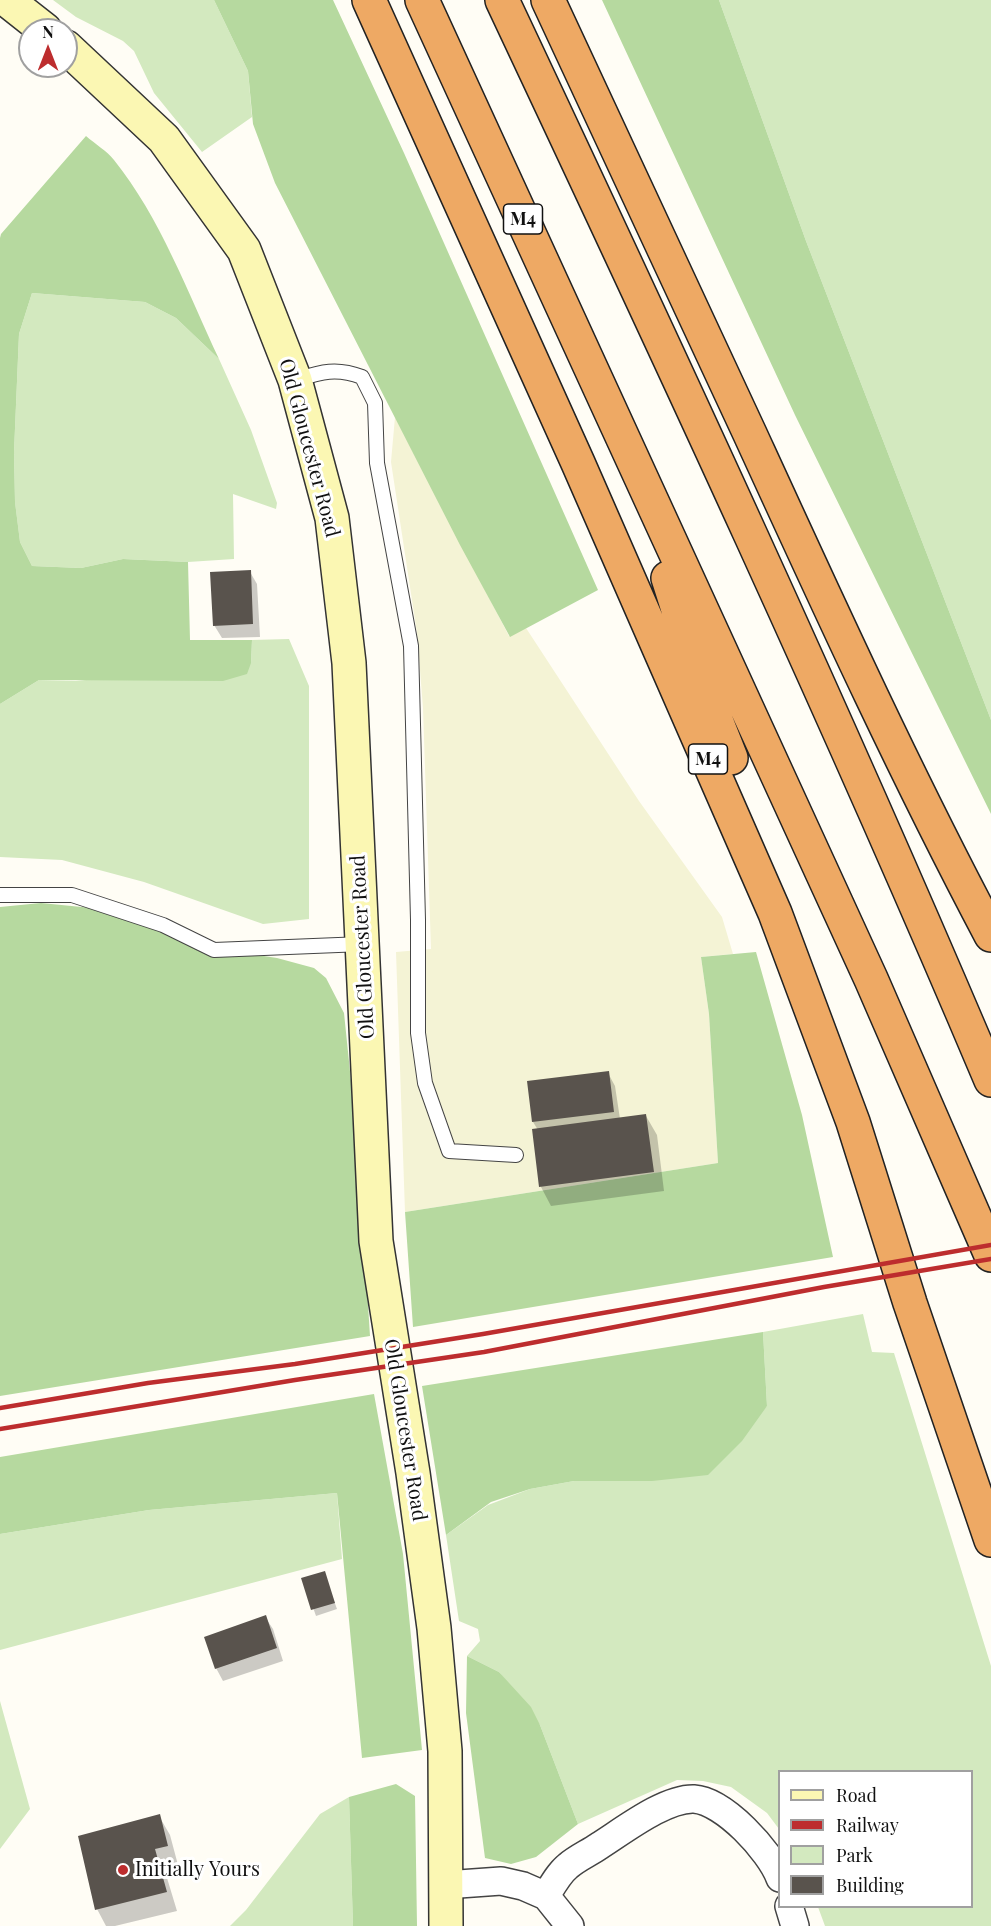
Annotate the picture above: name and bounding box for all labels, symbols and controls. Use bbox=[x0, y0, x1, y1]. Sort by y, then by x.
north arrow bbox=[18, 18, 78, 78]
text: N bbox=[42, 21, 54, 42]
road number: M4 bbox=[504, 204, 542, 234]
street label: Old Gloucester Road bbox=[274, 356, 344, 540]
road number: M4 bbox=[688, 744, 728, 774]
street label: Old Gloucester Road bbox=[346, 854, 380, 1040]
street label: Old Gloucester Road bbox=[379, 1337, 431, 1523]
legend bbox=[778, 1770, 973, 1908]
text: Road bbox=[836, 1783, 877, 1807]
text: Railway bbox=[836, 1813, 899, 1837]
text: Park bbox=[836, 1843, 873, 1867]
place label: Initially Yours bbox=[135, 1858, 260, 1882]
marker: Initially Yours bbox=[116, 1863, 130, 1877]
text: Building bbox=[836, 1873, 904, 1897]

